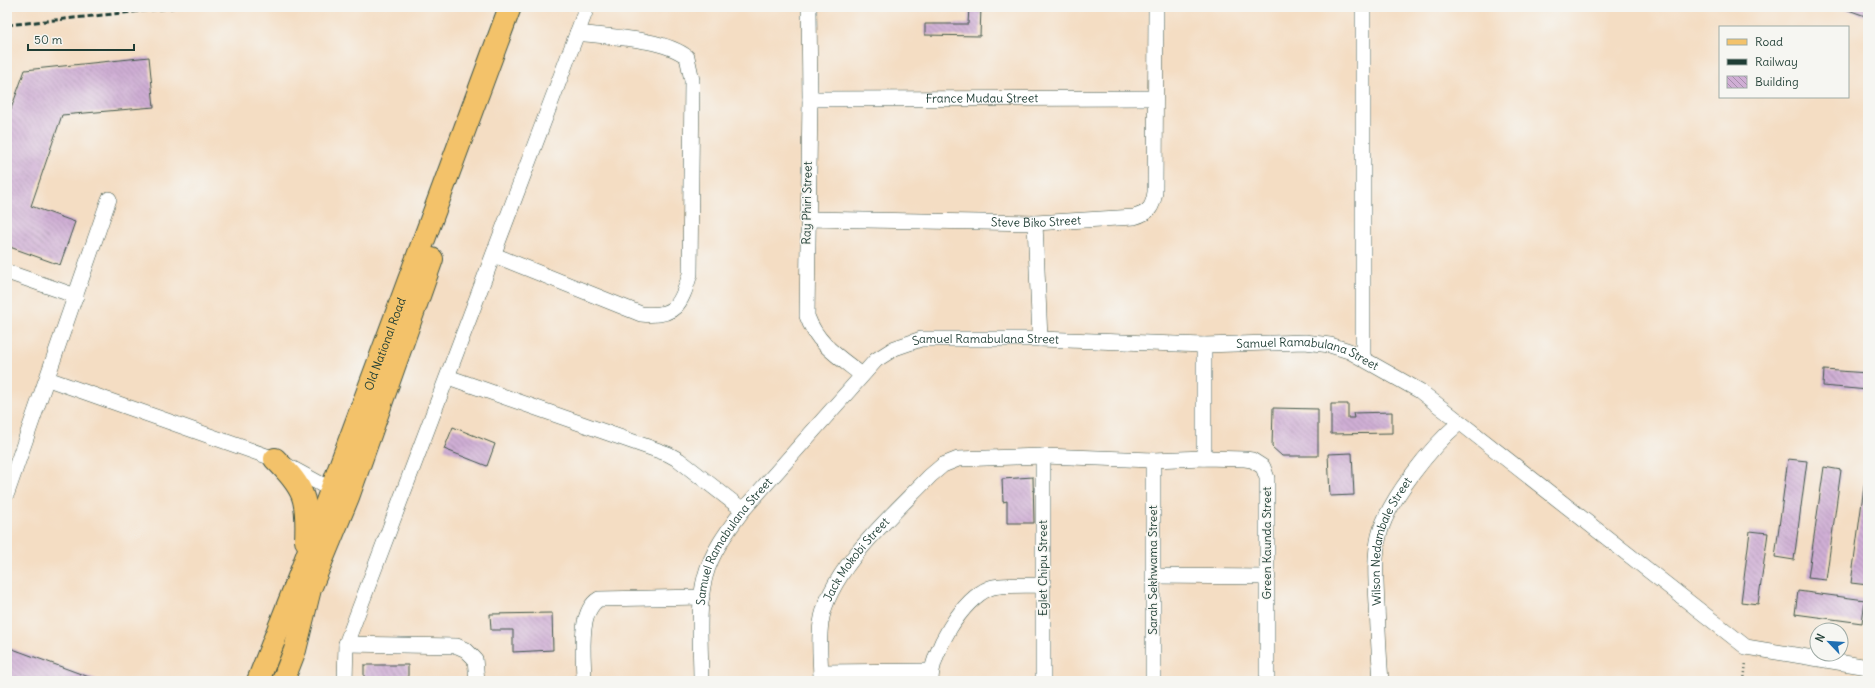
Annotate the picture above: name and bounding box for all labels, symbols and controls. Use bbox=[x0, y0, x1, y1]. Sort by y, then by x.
scale bar bbox=[28, 26, 134, 52]
legend bbox=[1719, 26, 1849, 98]
text: 50 m bbox=[34, 32, 63, 47]
text: Road bbox=[1755, 34, 1783, 49]
text: Railway bbox=[1755, 54, 1798, 69]
text: Building bbox=[1755, 74, 1799, 89]
street label: France Mudau Street bbox=[926, 90, 1038, 106]
street label: Ray Phiri Street bbox=[798, 161, 815, 245]
street label: Steve Biko Street bbox=[991, 212, 1081, 230]
street label: Old National Road bbox=[361, 295, 409, 393]
street label: Samuel Ramabulana Street bbox=[910, 331, 1059, 348]
street label: Samuel Ramabulana Street bbox=[1236, 334, 1381, 373]
street label: Samuel Ramabulana Street bbox=[693, 474, 775, 606]
street label: Wilson Nedambale Street bbox=[1368, 474, 1415, 606]
street label: Green Kaunda Street bbox=[1259, 487, 1274, 599]
street label: Sarah Sekhwama Street bbox=[1145, 505, 1160, 635]
street label: Jack Mokobi Street bbox=[820, 514, 892, 604]
street label: Eglet Chipu Street bbox=[1035, 520, 1050, 616]
north arrow bbox=[1809, 622, 1849, 662]
text: N bbox=[1812, 631, 1828, 644]

